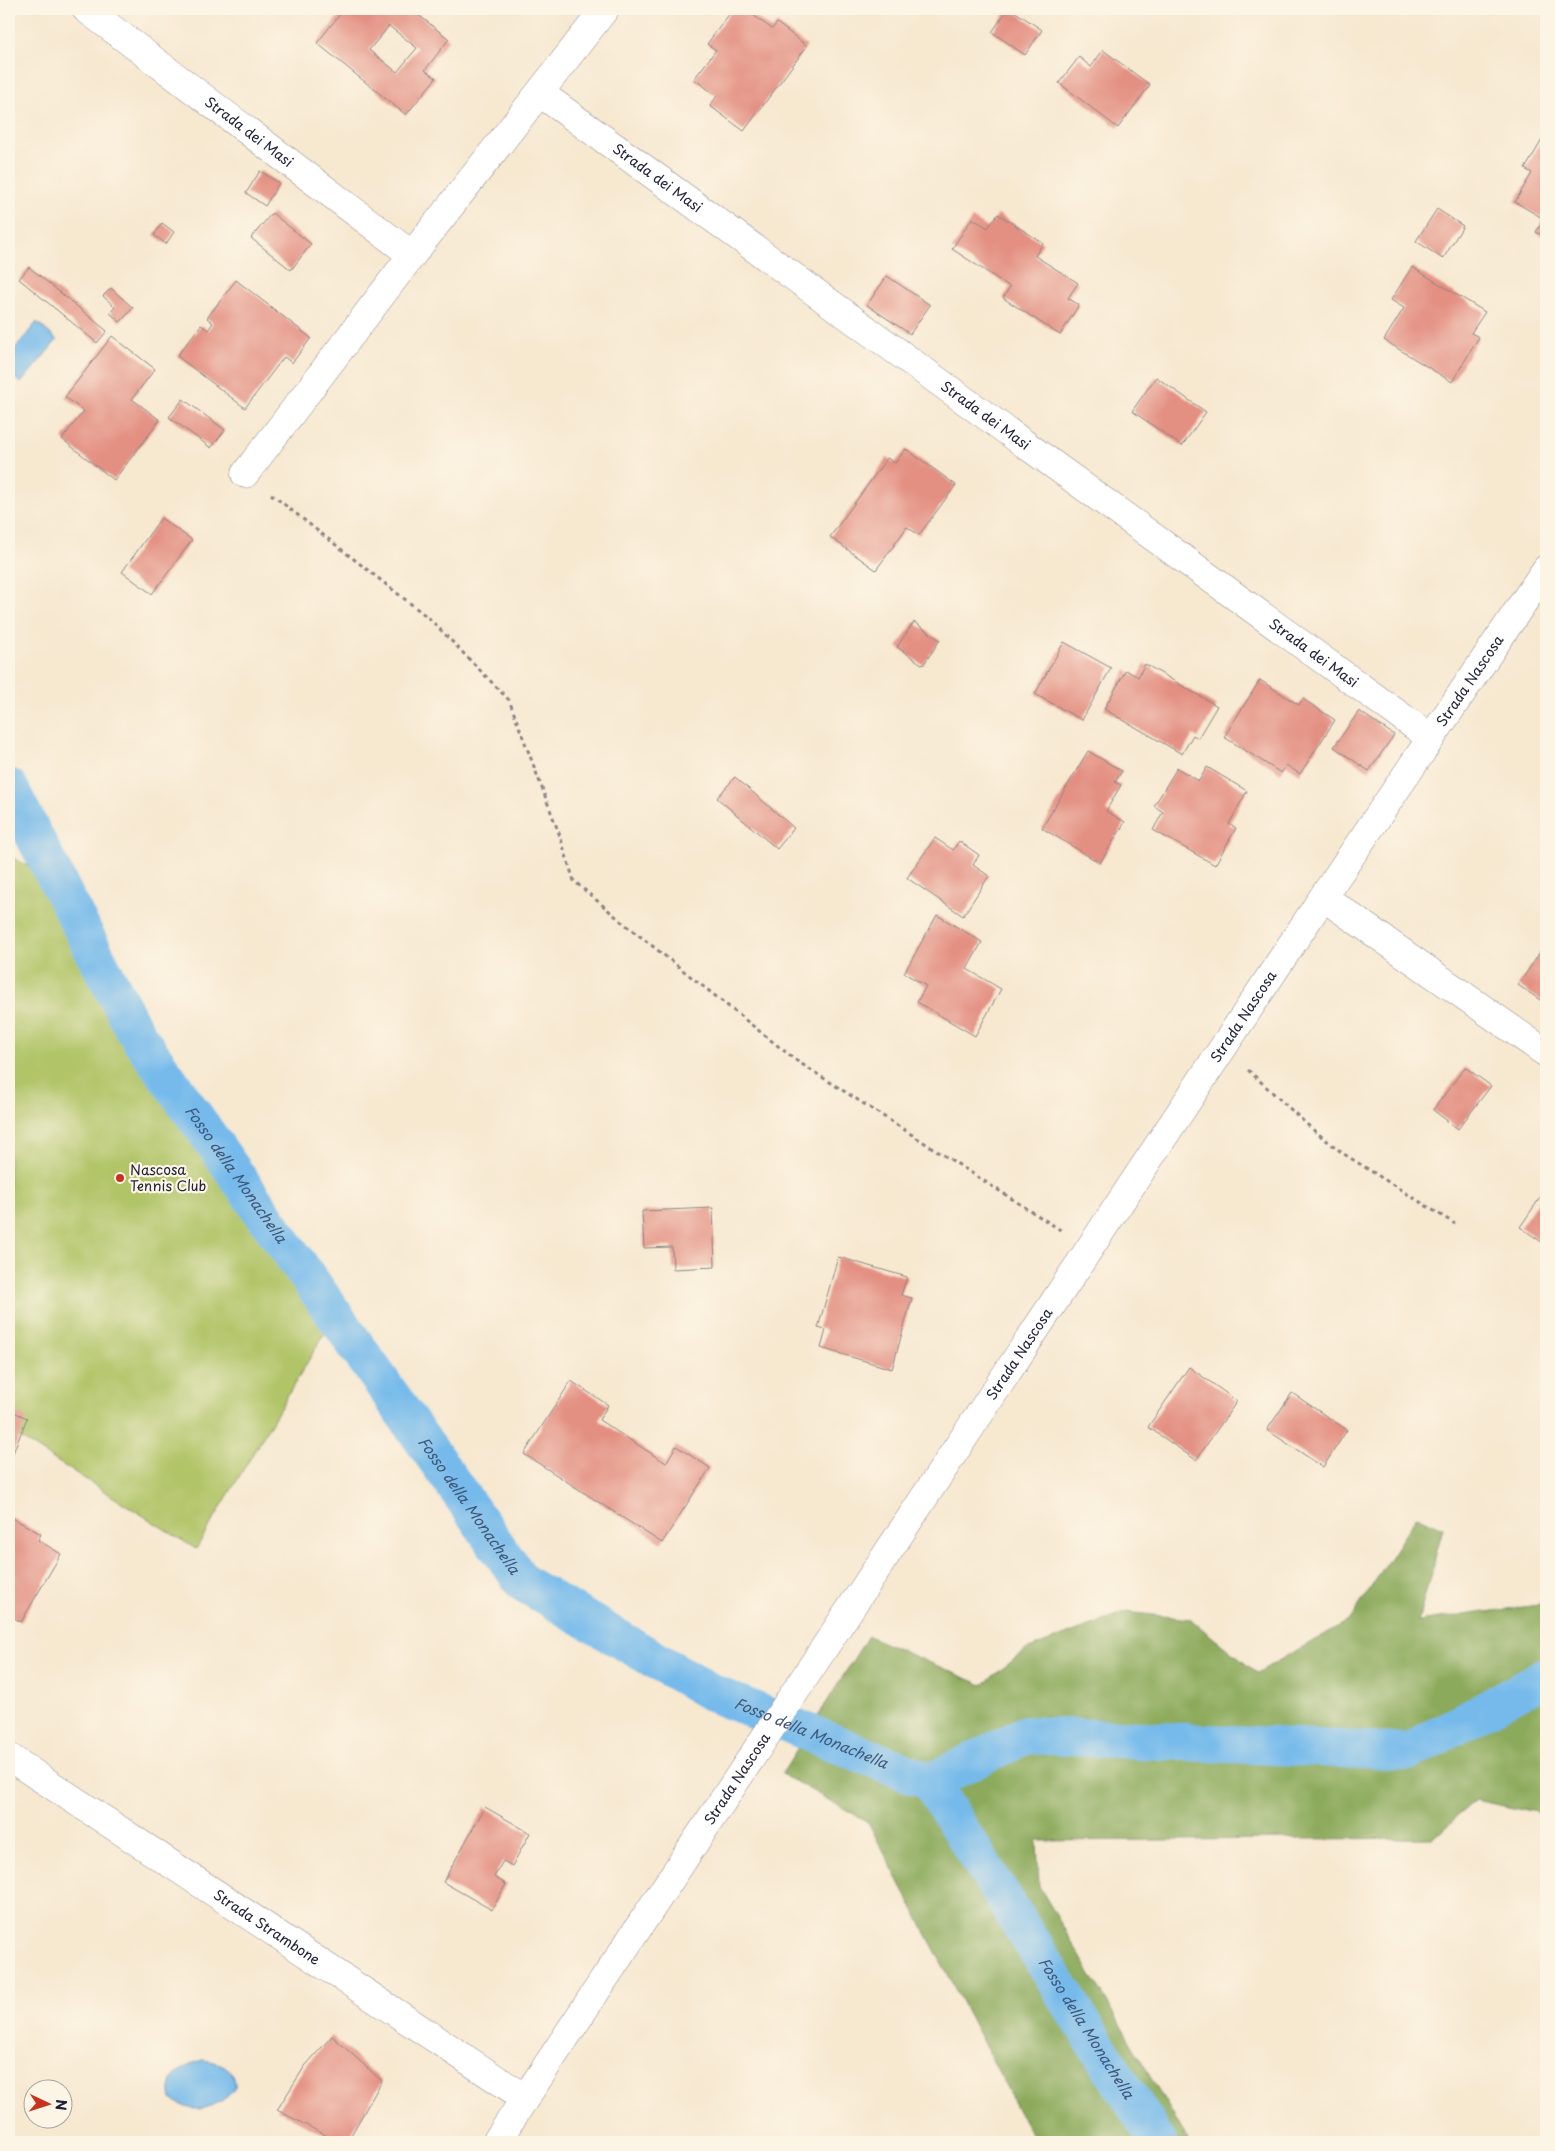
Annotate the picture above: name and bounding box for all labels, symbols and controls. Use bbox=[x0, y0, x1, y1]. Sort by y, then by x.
street label: Strada dei Masi bbox=[200, 91, 298, 172]
street label: Strada dei Masi bbox=[609, 138, 707, 217]
street label: Strada dei Masi bbox=[937, 375, 1035, 455]
street label: Strada dei Masi bbox=[1265, 613, 1363, 692]
street label: Strada Nascosa bbox=[1431, 630, 1508, 731]
street label: Strada Nascosa bbox=[1205, 966, 1282, 1067]
water label: Fosso della Monachella bbox=[180, 1100, 294, 1248]
place label: Nascosa Tennis Club bbox=[130, 1159, 206, 1196]
marker: Nascosa Tennis Club bbox=[114, 1172, 126, 1184]
street label: Strada Nascosa bbox=[981, 1303, 1057, 1404]
water label: Fosso della Monachella bbox=[413, 1431, 527, 1579]
water label: Fosso della Monachella bbox=[731, 1691, 892, 1774]
street label: Strada Nascosa bbox=[699, 1728, 775, 1829]
street label: Strada Strambone bbox=[210, 1884, 325, 1970]
water label: Fosso della Monachella bbox=[1034, 1952, 1141, 2103]
north arrow bbox=[22, 2078, 72, 2128]
text: N bbox=[51, 2099, 72, 2111]

